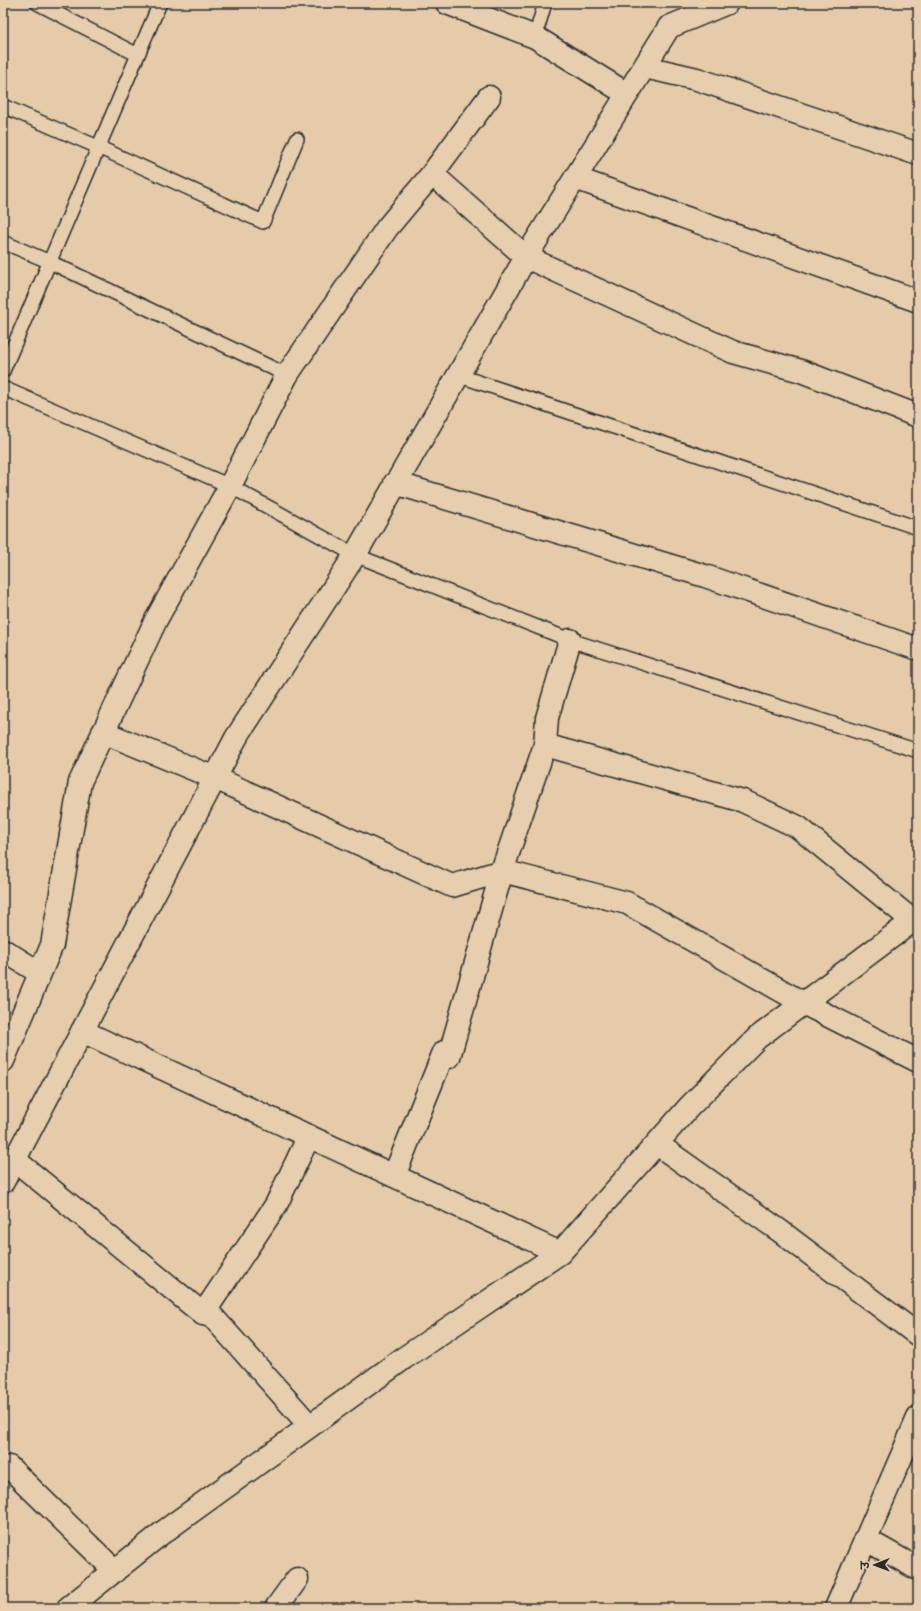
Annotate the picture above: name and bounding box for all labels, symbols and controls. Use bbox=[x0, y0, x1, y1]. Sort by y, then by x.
north arrow bbox=[855, 1545, 895, 1585]
text: उ bbox=[858, 1560, 872, 1570]

